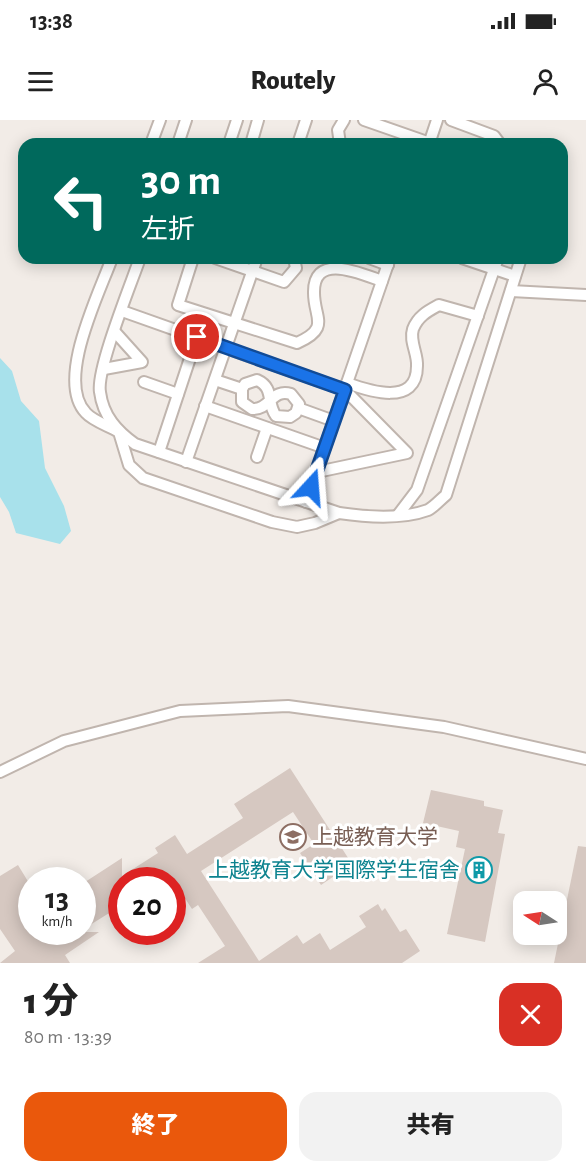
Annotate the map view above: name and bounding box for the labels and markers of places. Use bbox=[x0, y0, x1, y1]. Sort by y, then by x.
pin bbox=[171, 311, 222, 362]
school or university icon: 上越教育大学 bbox=[278, 822, 308, 852]
place label: 上越教育大学 bbox=[312, 826, 438, 848]
building icon: 上越教育大学国際学生宿舎 bbox=[464, 855, 494, 885]
place label: 上越教育大学国際学生宿舎 bbox=[208, 859, 460, 881]

